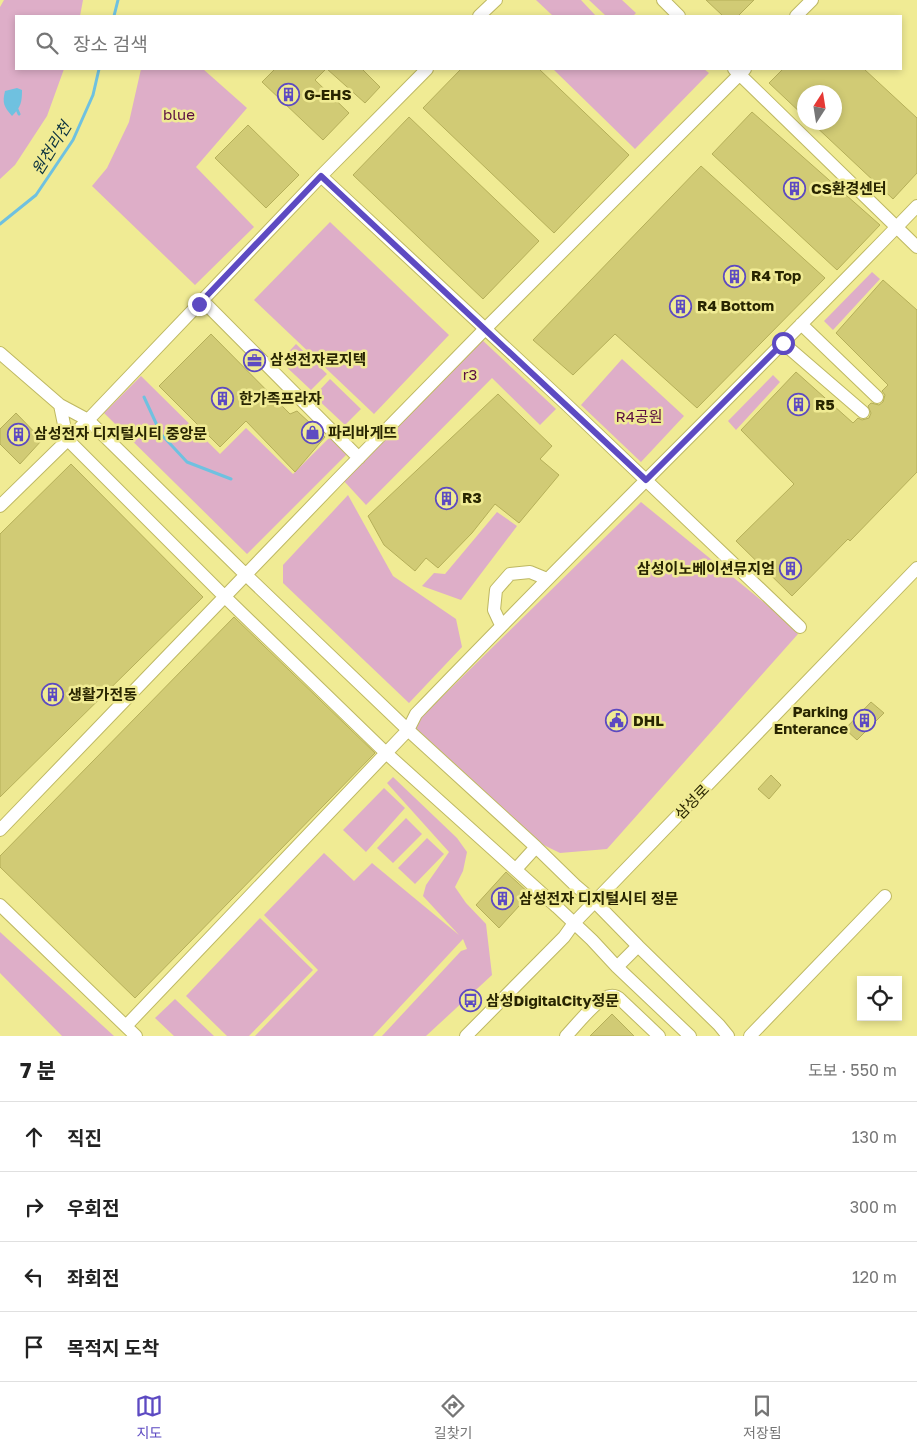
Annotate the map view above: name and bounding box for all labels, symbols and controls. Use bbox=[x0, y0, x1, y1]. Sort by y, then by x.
search box bbox=[15, 15, 902, 70]
icon: search bbox=[33, 29, 61, 57]
text: 장소 검색 bbox=[73, 32, 148, 55]
building icon: G-EHS bbox=[276, 83, 300, 107]
place label: G-EHS bbox=[304, 85, 352, 103]
north arrow bbox=[797, 85, 842, 130]
park label: blue bbox=[163, 105, 195, 123]
water label: 원천리천 bbox=[27, 116, 76, 178]
building icon: CS환경센터 bbox=[783, 177, 807, 201]
place label: CS환경센터 bbox=[811, 179, 887, 197]
building icon: R4 Top bbox=[723, 264, 747, 288]
place label: R4 Top bbox=[751, 266, 801, 284]
route end bbox=[188, 293, 211, 316]
building icon: R4 Bottom bbox=[669, 294, 693, 318]
place label: R4 Bottom bbox=[697, 296, 774, 314]
route start bbox=[772, 332, 795, 355]
office icon: 삼성전자로지텍 bbox=[242, 348, 266, 372]
place label: 삼성전자로지텍 bbox=[270, 350, 367, 368]
park label: r3 bbox=[463, 365, 477, 383]
building icon: 한가족프라자 bbox=[211, 387, 235, 411]
place label: 한가족프라자 bbox=[239, 389, 322, 407]
building icon: R5 bbox=[787, 393, 811, 417]
place label: R5 bbox=[815, 395, 835, 413]
park label: R4공원 bbox=[616, 407, 662, 425]
shop icon: 파리바게뜨 bbox=[300, 421, 324, 445]
building icon: 삼성전자 디지털시티 중앙문 bbox=[6, 422, 30, 446]
place label: 파리바게뜨 bbox=[328, 423, 397, 441]
place label: 삼성전자 디지털시티 중앙문 bbox=[34, 424, 207, 442]
building icon: R3 bbox=[434, 486, 458, 510]
place label: R3 bbox=[462, 488, 482, 506]
building icon: 삼성이노베이션뮤지엄 bbox=[779, 557, 803, 581]
place label: 삼성이노베이션뮤지엄 bbox=[637, 559, 775, 577]
building icon: 생활가전동 bbox=[40, 683, 64, 707]
place label: 생활가전동 bbox=[68, 685, 137, 703]
place label: Parking Enterance bbox=[774, 702, 848, 737]
public building icon: DHL bbox=[605, 709, 629, 733]
building icon: Parking Enterance bbox=[852, 709, 876, 733]
place label: DHL bbox=[633, 711, 664, 729]
street label: 삼성로 bbox=[670, 780, 712, 822]
building icon: 삼성전자 디지털시티 정문 bbox=[491, 887, 515, 911]
place label: 삼성전자 디지털시티 정문 bbox=[519, 889, 679, 907]
map controls bbox=[857, 976, 902, 1021]
button: locate bbox=[857, 976, 902, 1021]
bus stop icon: 삼성DigitalCity정문 bbox=[458, 989, 482, 1013]
place label: 삼성DigitalCity정문 bbox=[486, 991, 619, 1009]
text: 7 분 bbox=[20, 1057, 56, 1083]
text: 도보 · 550 m bbox=[808, 1060, 897, 1080]
icon: ahead bbox=[20, 1123, 48, 1151]
text: 직진 bbox=[67, 1126, 102, 1149]
text: 130 m bbox=[852, 1127, 897, 1147]
icon: right bbox=[20, 1193, 48, 1221]
text: 우회전 bbox=[67, 1196, 119, 1219]
text: 300 m bbox=[850, 1197, 897, 1217]
icon: left bbox=[20, 1263, 48, 1291]
text: 좌회전 bbox=[67, 1266, 119, 1289]
text: 120 m bbox=[852, 1267, 897, 1287]
icon: arrive bbox=[20, 1333, 48, 1361]
text: 목적지 도착 bbox=[67, 1336, 159, 1359]
tab: 지도 bbox=[135, 1392, 163, 1442]
tab: 길찾기 bbox=[434, 1392, 472, 1442]
tab: 저장됨 bbox=[743, 1392, 782, 1442]

